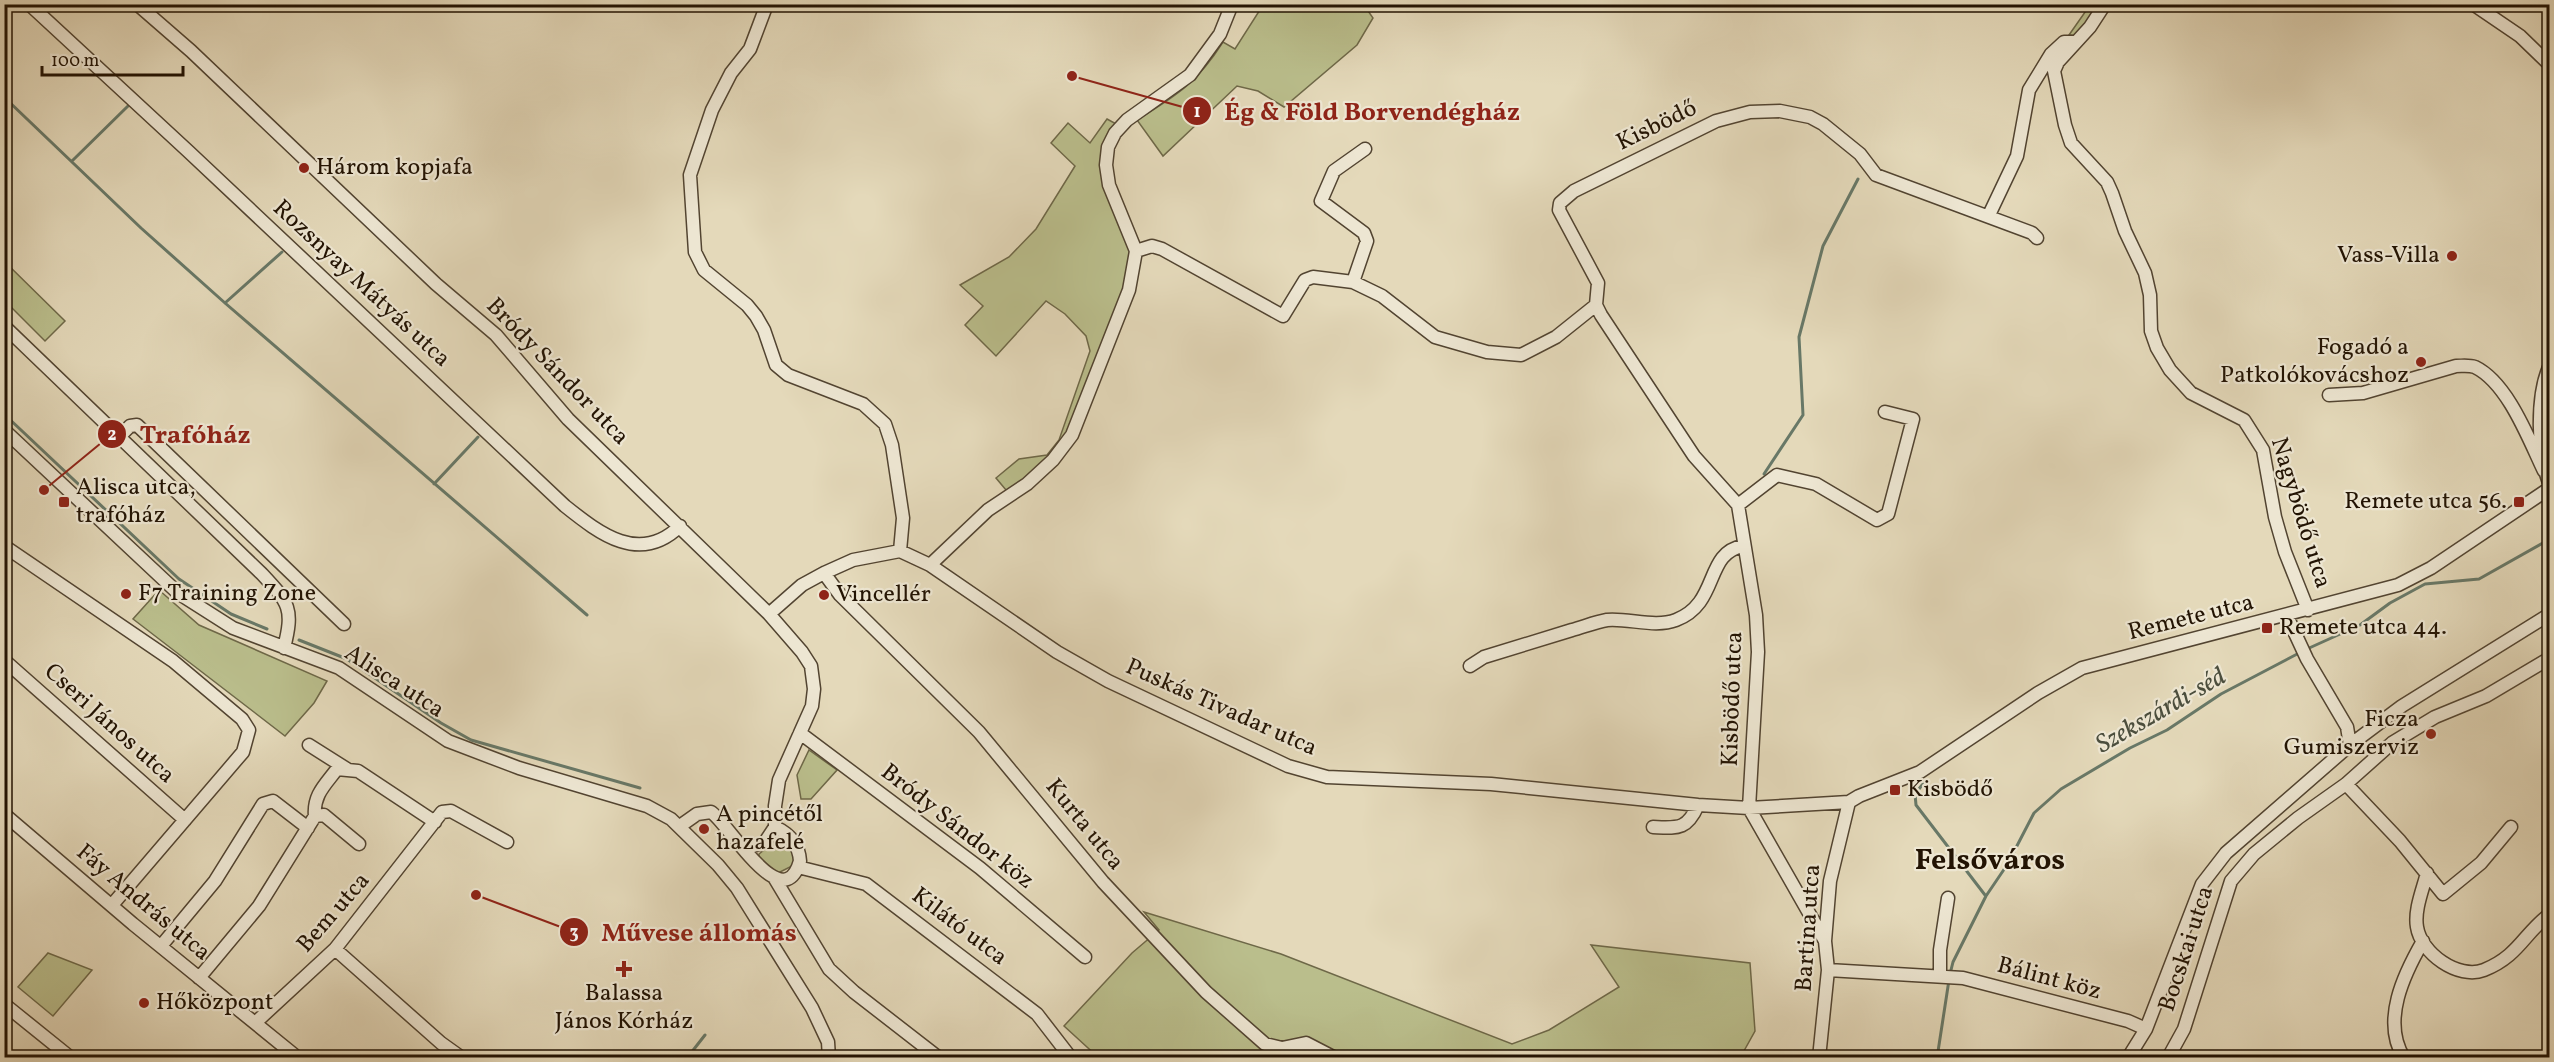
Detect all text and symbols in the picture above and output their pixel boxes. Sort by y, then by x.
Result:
scale bar [42,39,183,77]
text: 100 m [51,49,100,74]
callout: Ég & Föld Borvendégház [1182,89,1532,133]
street label: Kisbödő [1611,92,1703,160]
text: Ég & Föld Borvendégház [1224,95,1520,131]
text: 1 [1193,100,1201,125]
place label: Három kopjafa [316,151,473,185]
marker: Három kopjafa [297,161,311,175]
street label: Rozsnyay Mátyás utca [264,192,458,376]
place label: Vass-Villa [2337,239,2440,273]
marker: Vass-Villa [2445,249,2459,263]
street label: Bródy Sándor utca [478,291,636,453]
place label: Fogadó a Patkolókovácshoz [2220,331,2409,393]
marker: Fogadó a Patkolókovácshoz [2414,355,2428,369]
callout: Trafóház [97,412,263,456]
text: Trafóház [139,418,251,454]
text: 2 [107,423,117,448]
street label: Nagybödő utca [2261,433,2339,593]
place label: Alisca utca, trafóház [76,471,196,533]
place label: Remete utca 56. [2344,485,2507,519]
marker: Alisca utca, trafóház [57,495,71,509]
marker: Remete utca 56. [2512,495,2526,509]
place label: F7 Training Zone [138,577,316,611]
place label: Vincellér [836,578,931,612]
street label: Remete utca [2124,586,2258,650]
marker: F7 Training Zone [119,587,133,601]
marker: Vincellér [817,588,831,602]
place label: Remete utca 44. [2279,611,2447,645]
marker: Remete utca 44. [2260,621,2274,635]
street label: Kisbödő utca [1714,631,1752,767]
street label: Alisca utca [337,637,451,727]
street label: Puskás Tivadar utca [1120,650,1322,766]
street label: Cseri János utca [36,656,182,792]
water label: Szekszárdi-séd [2089,659,2233,763]
place label: Ficza Gumiszerviz [2284,703,2419,765]
marker: Ficza Gumiszerviz [2424,727,2438,741]
street label: Bródy Sándor köz [873,756,1041,898]
street label: Kurta utca [1036,772,1132,878]
place label: Kisbödő [1907,773,1993,807]
marker: Kisbödő [1888,783,1902,797]
place label: A pincétől hazafelé [716,798,823,860]
marker: A pincétől hazafelé [697,822,711,836]
street label: Fáy András utca [68,836,218,970]
district label: Felsőváros [1915,840,2065,882]
street label: Bartina utca [1788,863,1830,993]
street label: Bem utca [289,865,379,961]
street label: Kilátó utca [904,880,1014,974]
street label: Bocskai utca [2151,882,2223,1016]
callout: Művese állomás [559,910,809,954]
text: Művese állomás [601,916,797,952]
text: 3 [569,921,579,946]
street label: Bálint köz [1993,949,2105,1009]
marker: Balassa János Kórház [615,960,633,978]
place label: Balassa János Kórház [555,977,693,1039]
place label: Hőközpont [156,986,273,1020]
marker: Hőközpont [137,996,151,1010]

